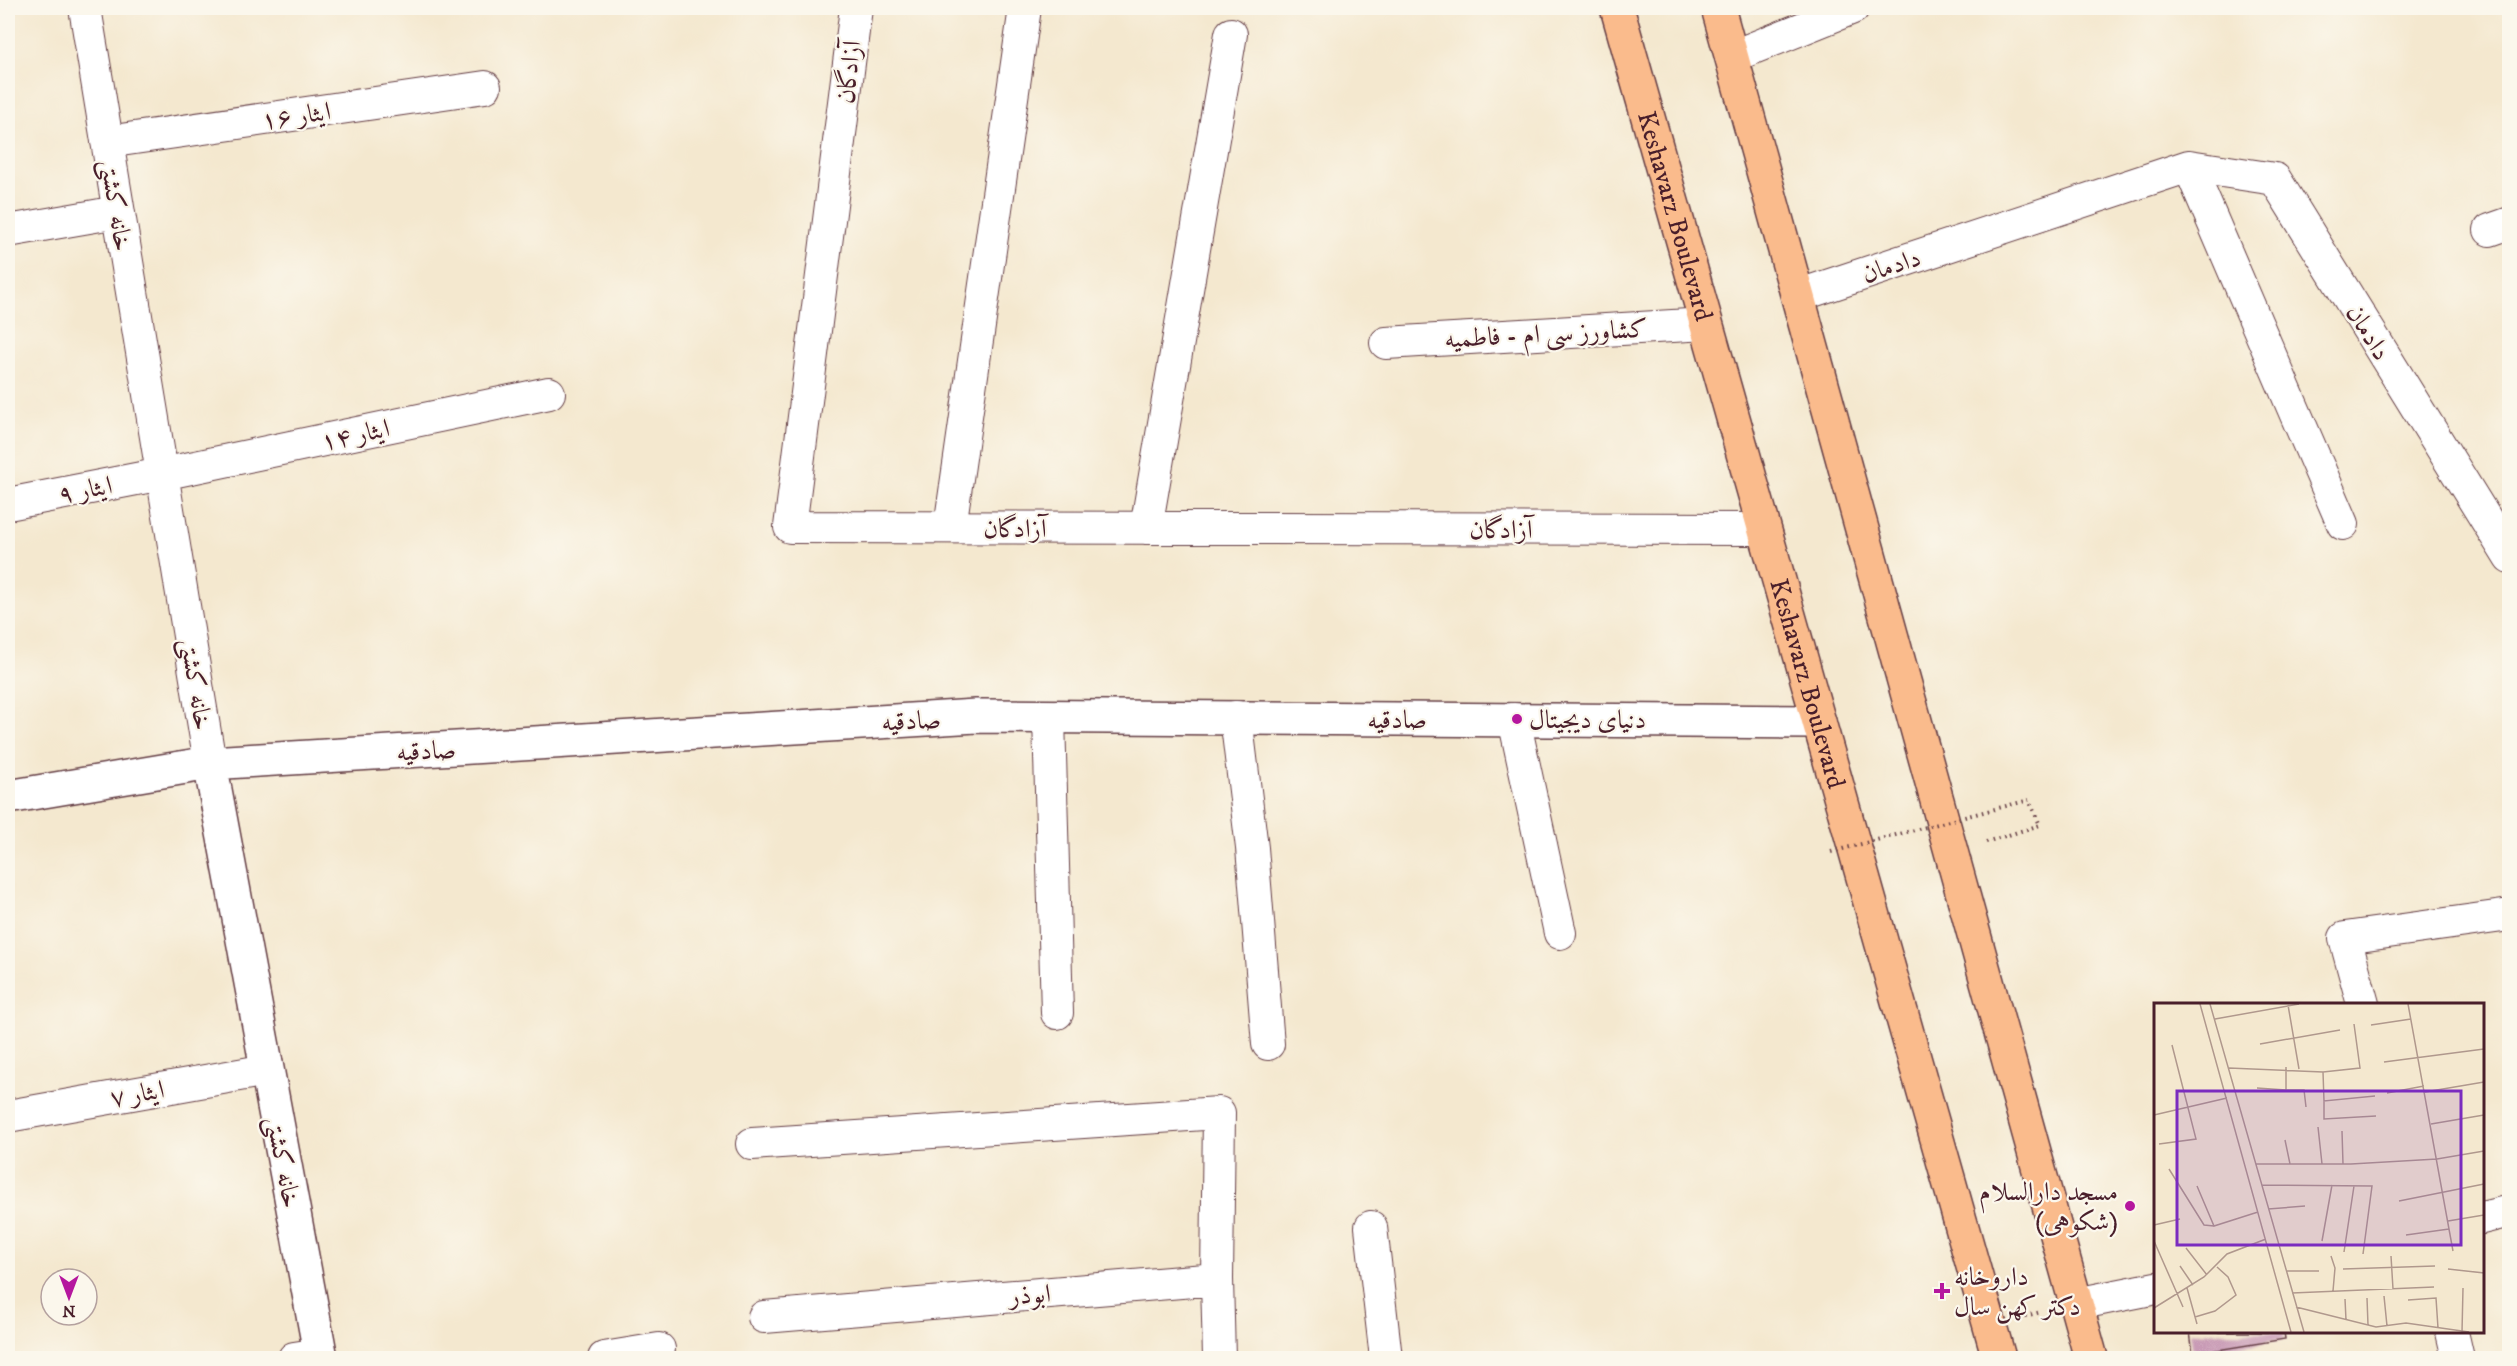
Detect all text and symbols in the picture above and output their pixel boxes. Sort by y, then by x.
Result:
street label: آزادگان [829,36,870,106]
street label: ایثار ۱۶ [259,95,333,138]
street label: Keshavarz Boulevard [1629,108,1720,325]
street label: خانه کشتی [91,157,139,254]
street label: دادمان [1858,241,1925,291]
street label: دادمان [2338,299,2398,367]
street label: کشاورز سی ام - فاطمیه [1443,313,1649,361]
street label: ایثار ۱۴ [318,412,393,459]
street label: ایثار ۹ [55,469,115,512]
street label: آزادگان [983,513,1049,546]
street label: آزادگان [1469,514,1535,547]
street label: Keshavarz Boulevard [1761,575,1852,793]
street label: خانه کشتی [171,636,219,733]
street label: صادقیه [880,703,942,740]
street label: صادقیه [1367,704,1427,737]
place label: دنیای دیجیتال [1529,704,1646,737]
marker: دنیای دیجیتال [1510,712,1524,726]
street label: صادقیه [395,733,457,770]
inset map [2154,1003,2484,1333]
street label: ایثار ۷ [107,1073,167,1115]
street label: خانه کشتی [256,1114,308,1211]
place label: مسجد دارالسلام (شکوهی) [1979,1176,2118,1239]
marker: مسجد دارالسلام (شکوهی) [2123,1199,2137,1213]
place label: داروخانه دکتر کهن سال [1954,1261,2081,1324]
north arrow [39,1267,99,1327]
street label: ابوذر [1005,1278,1052,1314]
marker: داروخانه دکتر کهن سال [1935,1284,1949,1298]
text: N [62,1301,76,1321]

